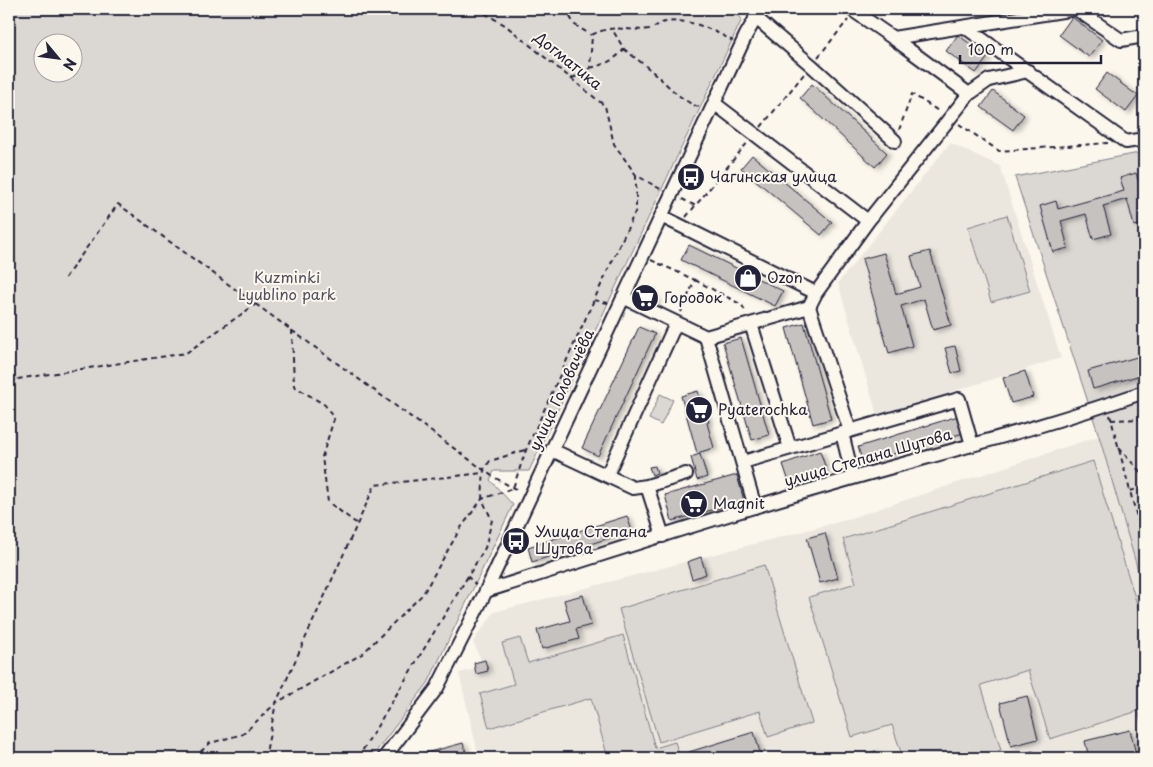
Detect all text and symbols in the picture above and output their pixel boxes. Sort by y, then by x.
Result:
street label: Догматика [529,25,608,95]
north arrow [32,32,82,82]
scale bar [960,32,1102,64]
text: 100 m [968,37,1014,60]
text: N [58,55,82,74]
bus stop icon: Чагинская улица [676,162,706,192]
place label: Чагинская улица [710,164,837,187]
shop icon: Ozon [733,263,763,293]
park label: Kuzminki Lyublino park [238,265,336,305]
place label: Ozon [767,265,803,288]
supermarket icon: Городок [630,283,660,313]
place label: Городок [664,285,722,308]
street label: улица Головачёва [522,324,599,454]
supermarket icon: Pyaterochka [684,395,714,425]
place label: Pyaterochka [718,397,808,420]
street label: улица Степана Шутова [781,421,955,492]
supermarket icon: Magnit [679,489,709,519]
place label: Magnit [713,491,765,514]
place label: Улица Степана Шутова [535,519,647,559]
bus stop icon: Улица Степана Шутова [501,526,531,556]

